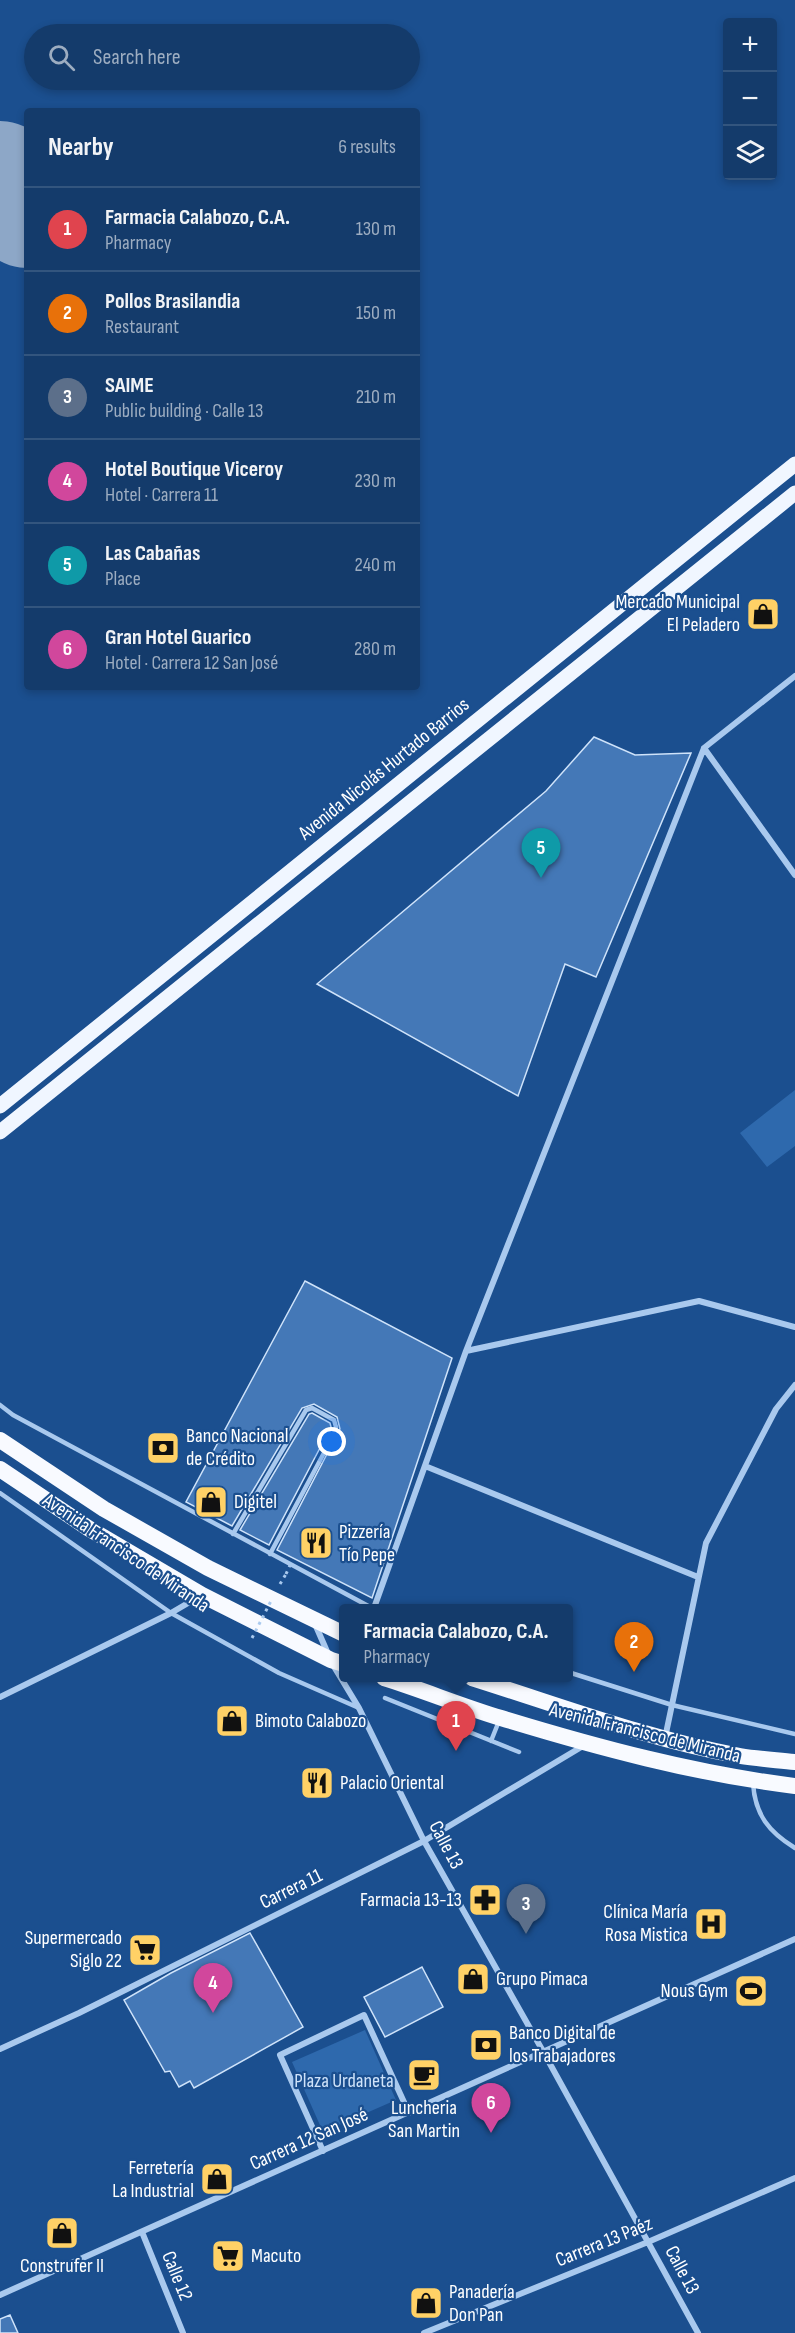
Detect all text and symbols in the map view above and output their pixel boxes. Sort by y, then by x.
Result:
map controls [723,18,777,180]
button: + [723,18,777,72]
search box [24,24,420,90]
icon: search [45,41,78,74]
text: Search here [93,44,180,71]
button: − [723,72,777,126]
button: layers [723,126,777,180]
text: Nearby [48,132,114,163]
text: 6 results [338,135,396,159]
text: Farmacia Calabozo, C.A. [105,204,290,231]
text: 1 [64,217,71,241]
text: 130 m [356,217,396,241]
text: Pharmacy [105,231,172,255]
text: Pollos Brasilandia [105,288,240,315]
text: 2 [63,301,72,325]
text: 150 m [356,301,396,325]
text: Restaurant [105,315,179,339]
text: SAIME [105,372,154,399]
text: 3 [63,385,72,409]
text: 210 m [356,385,396,409]
text: Public building · Calle 13 [105,399,263,423]
text: Hotel Boutique Viceroy [105,456,283,483]
text: 4 [63,469,72,493]
text: 230 m [354,469,396,493]
text: Hotel · Carrera 11 [105,483,218,507]
text: Las Cabañas [105,540,201,567]
text: 5 [63,553,72,577]
text: 240 m [355,553,396,577]
text: Place [105,567,141,591]
place label: Mercado Municipal El Peladero [615,590,740,637]
shop icon: Mercado Municipal El Peladero [745,596,781,632]
text: Gran Hotel Guarico [105,624,251,651]
text: 6 [63,637,72,661]
text: 280 m [354,637,396,661]
text: Hotel · Carrera 12 San José [105,651,278,675]
street label: Avenida Nicolás Hurtado Barrios [293,693,474,846]
pin: 5 [522,828,560,878]
place label: Banco Nacional de Crédito [186,1424,289,1471]
your location [317,1427,346,1456]
bank icon: Banco Nacional de Crédito [145,1430,181,1466]
shop icon: Digitel [193,1484,229,1520]
street label: Avenida Francisco de Miranda [37,1488,214,1618]
place label: Digitel [234,1490,277,1514]
place label: Pizzería Tío Pepe [339,1520,395,1567]
restaurant icon: Pizzería Tío Pepe [298,1525,334,1561]
popup [339,1604,573,1682]
text: Farmacia Calabozo, C.A. [363,1618,549,1645]
pin: 2 [614,1622,654,1672]
text: Pharmacy [363,1645,430,1669]
street label: Avenida Francisco de Miranda [546,1697,743,1768]
pin: 1 [436,1702,476,1751]
shop icon: Bimoto Calabozo [214,1703,250,1739]
place label: Bimoto Calabozo [255,1709,366,1733]
restaurant icon: Palacio Oriental [299,1765,335,1801]
place label: Palacio Oriental [340,1771,444,1795]
street label: Calle 13 [423,1817,469,1873]
street label: Carrera 11 [256,1864,326,1914]
pharmacy icon: Farmacia 13-13 [467,1882,503,1918]
pin: 3 [506,1884,546,1934]
place label: Farmacia 13-13 [360,1888,462,1912]
place label: Clínica María Rosa Mistica [603,1900,688,1947]
hospital icon: Clínica María Rosa Mistica [693,1906,729,1942]
place label: Supermercado Siglo 22 [25,1926,122,1973]
supermarket icon: Supermercado Siglo 22 [127,1932,163,1968]
shop icon: Grupo Pimaca [455,1961,491,1997]
pin: 4 [194,1964,232,2013]
place label: Grupo Pimaca [496,1967,588,1991]
sports icon: Nous Gym [733,1973,769,2009]
place label: Nous Gym [661,1979,728,2003]
place label: Banco Digital de los Trabajadores [509,2021,616,2068]
bank icon: Banco Digital de los Trabajadores [468,2027,504,2063]
cafe icon: Luncheria San Martin [406,2057,442,2093]
park label: Plaza Urdaneta [294,2069,394,2093]
pin: 6 [472,2084,510,2133]
place label: Luncheria San Martin [388,2096,460,2143]
street label: Carrera 12 San José [246,2102,372,2176]
place label: Ferretería La Industrial [112,2156,194,2203]
shop icon: Ferretería La Industrial [199,2161,235,2197]
street label: Carrera 13 Paéz [552,2212,656,2272]
shop icon: Construfer II [44,2215,80,2251]
supermarket icon: Macuto [210,2238,246,2274]
street label: Calle 13 [659,2242,705,2298]
place label: Macuto [251,2244,301,2268]
street label: Calle 12 [156,2248,198,2304]
place label: Construfer II [20,2254,104,2278]
place label: Panadería Don Pan [449,2280,515,2327]
shop icon: Panadería Don Pan [408,2285,444,2321]

